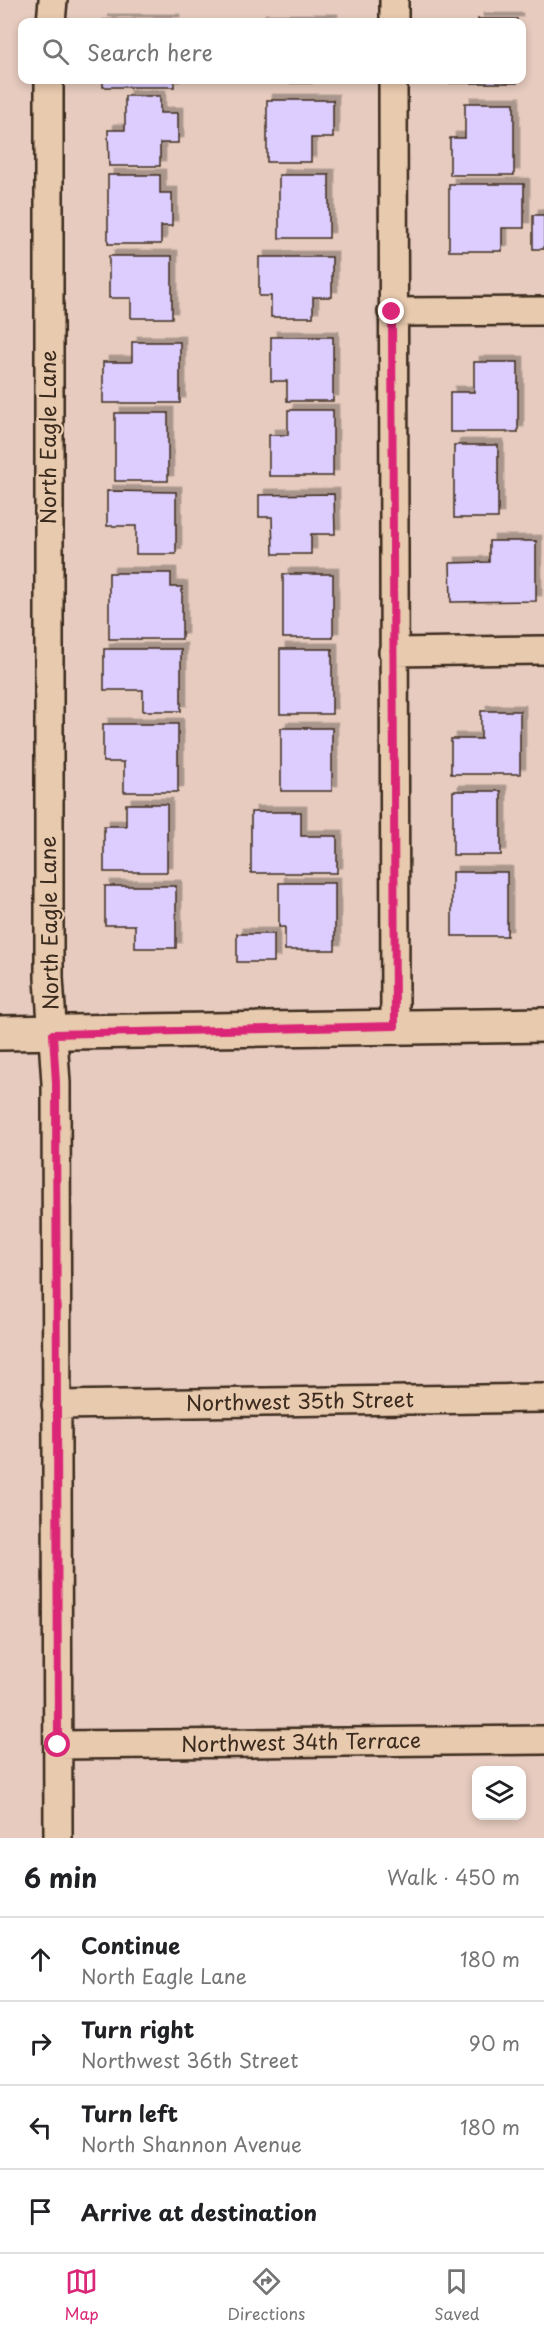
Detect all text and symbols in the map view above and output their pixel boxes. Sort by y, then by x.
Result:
search box [18,18,526,84]
icon: search [39,35,72,68]
text: Search here [87,35,213,68]
route end [378,298,404,324]
street label: North Eagle Lane [31,350,63,524]
street label: North Eagle Lane [30,836,66,1010]
street label: Northwest 35th Street [186,1382,414,1418]
street label: Northwest 34th Terrace [181,1723,421,1759]
route start [44,1731,70,1757]
map controls [472,1766,526,1820]
button: layers [472,1766,526,1820]
text: 6 min [24,1858,97,1897]
text: Walk · 450 m [387,1862,520,1892]
text: Continue [81,1928,180,1961]
icon: ahead [24,1943,57,1976]
text: 180 m [460,1944,520,1974]
text: North Eagle Lane [81,1961,247,1991]
text: Turn right [81,2012,194,2045]
icon: right [24,2027,57,2060]
text: 90 m [469,2028,520,2058]
text: Northwest 36th Street [81,2045,298,2075]
text: Turn left [81,2096,178,2129]
icon: left [24,2111,57,2144]
text: 180 m [460,2112,520,2142]
text: North Shannon Avenue [81,2129,302,2159]
icon: arrive [24,2195,57,2228]
text: Arrive at destination [81,2195,317,2228]
tab: Map [64,2265,99,2325]
tab: Directions [227,2265,305,2325]
tab: Saved [434,2265,480,2325]

